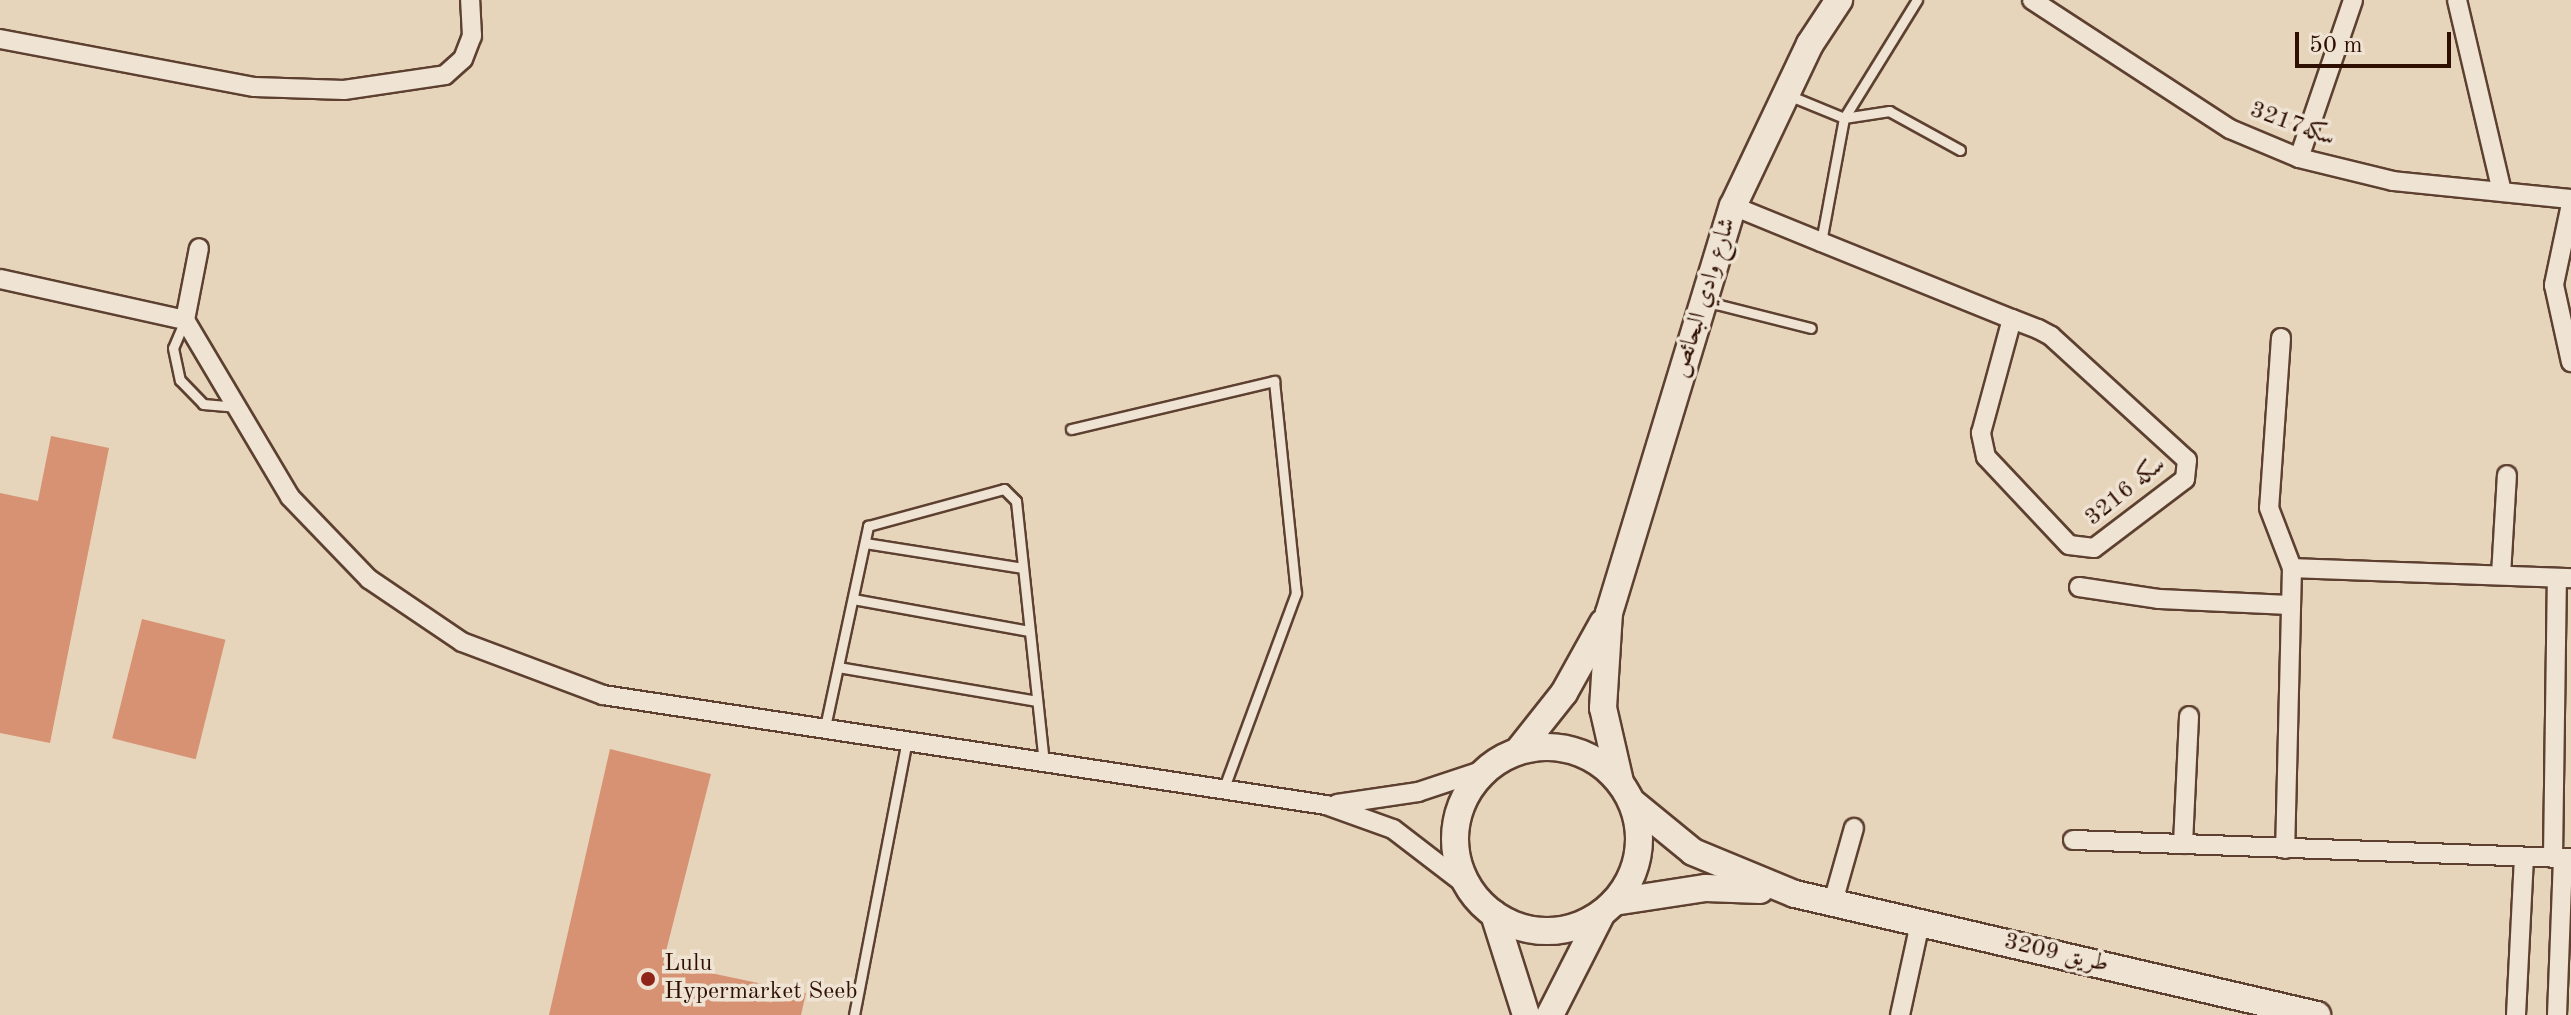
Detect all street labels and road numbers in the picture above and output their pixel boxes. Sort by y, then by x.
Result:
street label: سكه3217 [2245,96,2339,154]
street label: شارع وادي البحائص [1667,215,1743,381]
street label: سكه 3216 [2080,451,2172,533]
street label: طريق 3209 [2001,928,2111,980]

